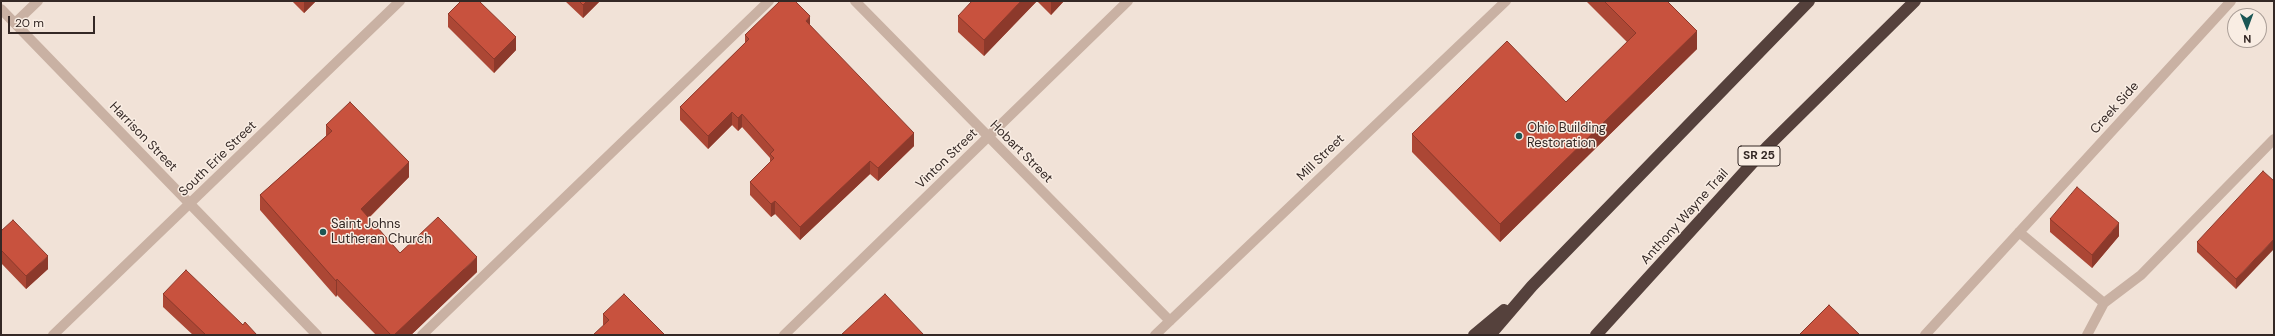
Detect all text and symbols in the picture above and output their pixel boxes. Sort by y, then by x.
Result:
scale bar [10,8,97,34]
north arrow [2227,8,2267,48]
text: 20 m [15,15,44,31]
text: N [2243,32,2251,46]
street label: Creek Side [2088,79,2142,137]
street label: Harrison Street [106,99,180,175]
street label: South Erie Street [176,118,260,200]
street label: Hobart Street [987,118,1055,186]
place label: Ohio Building Restoration [1527,121,1606,152]
street label: Vinton Street [913,126,981,192]
street label: Mill Street [1294,131,1348,185]
marker: Ohio Building Restoration [1514,131,1524,141]
road number: SR 25 [1738,146,1780,166]
street label: Anthony Wayne Trail [1638,166,1732,268]
place label: Saint Johns Lutheran Church [331,217,432,248]
marker: Saint Johns Lutheran Church [318,227,328,237]

